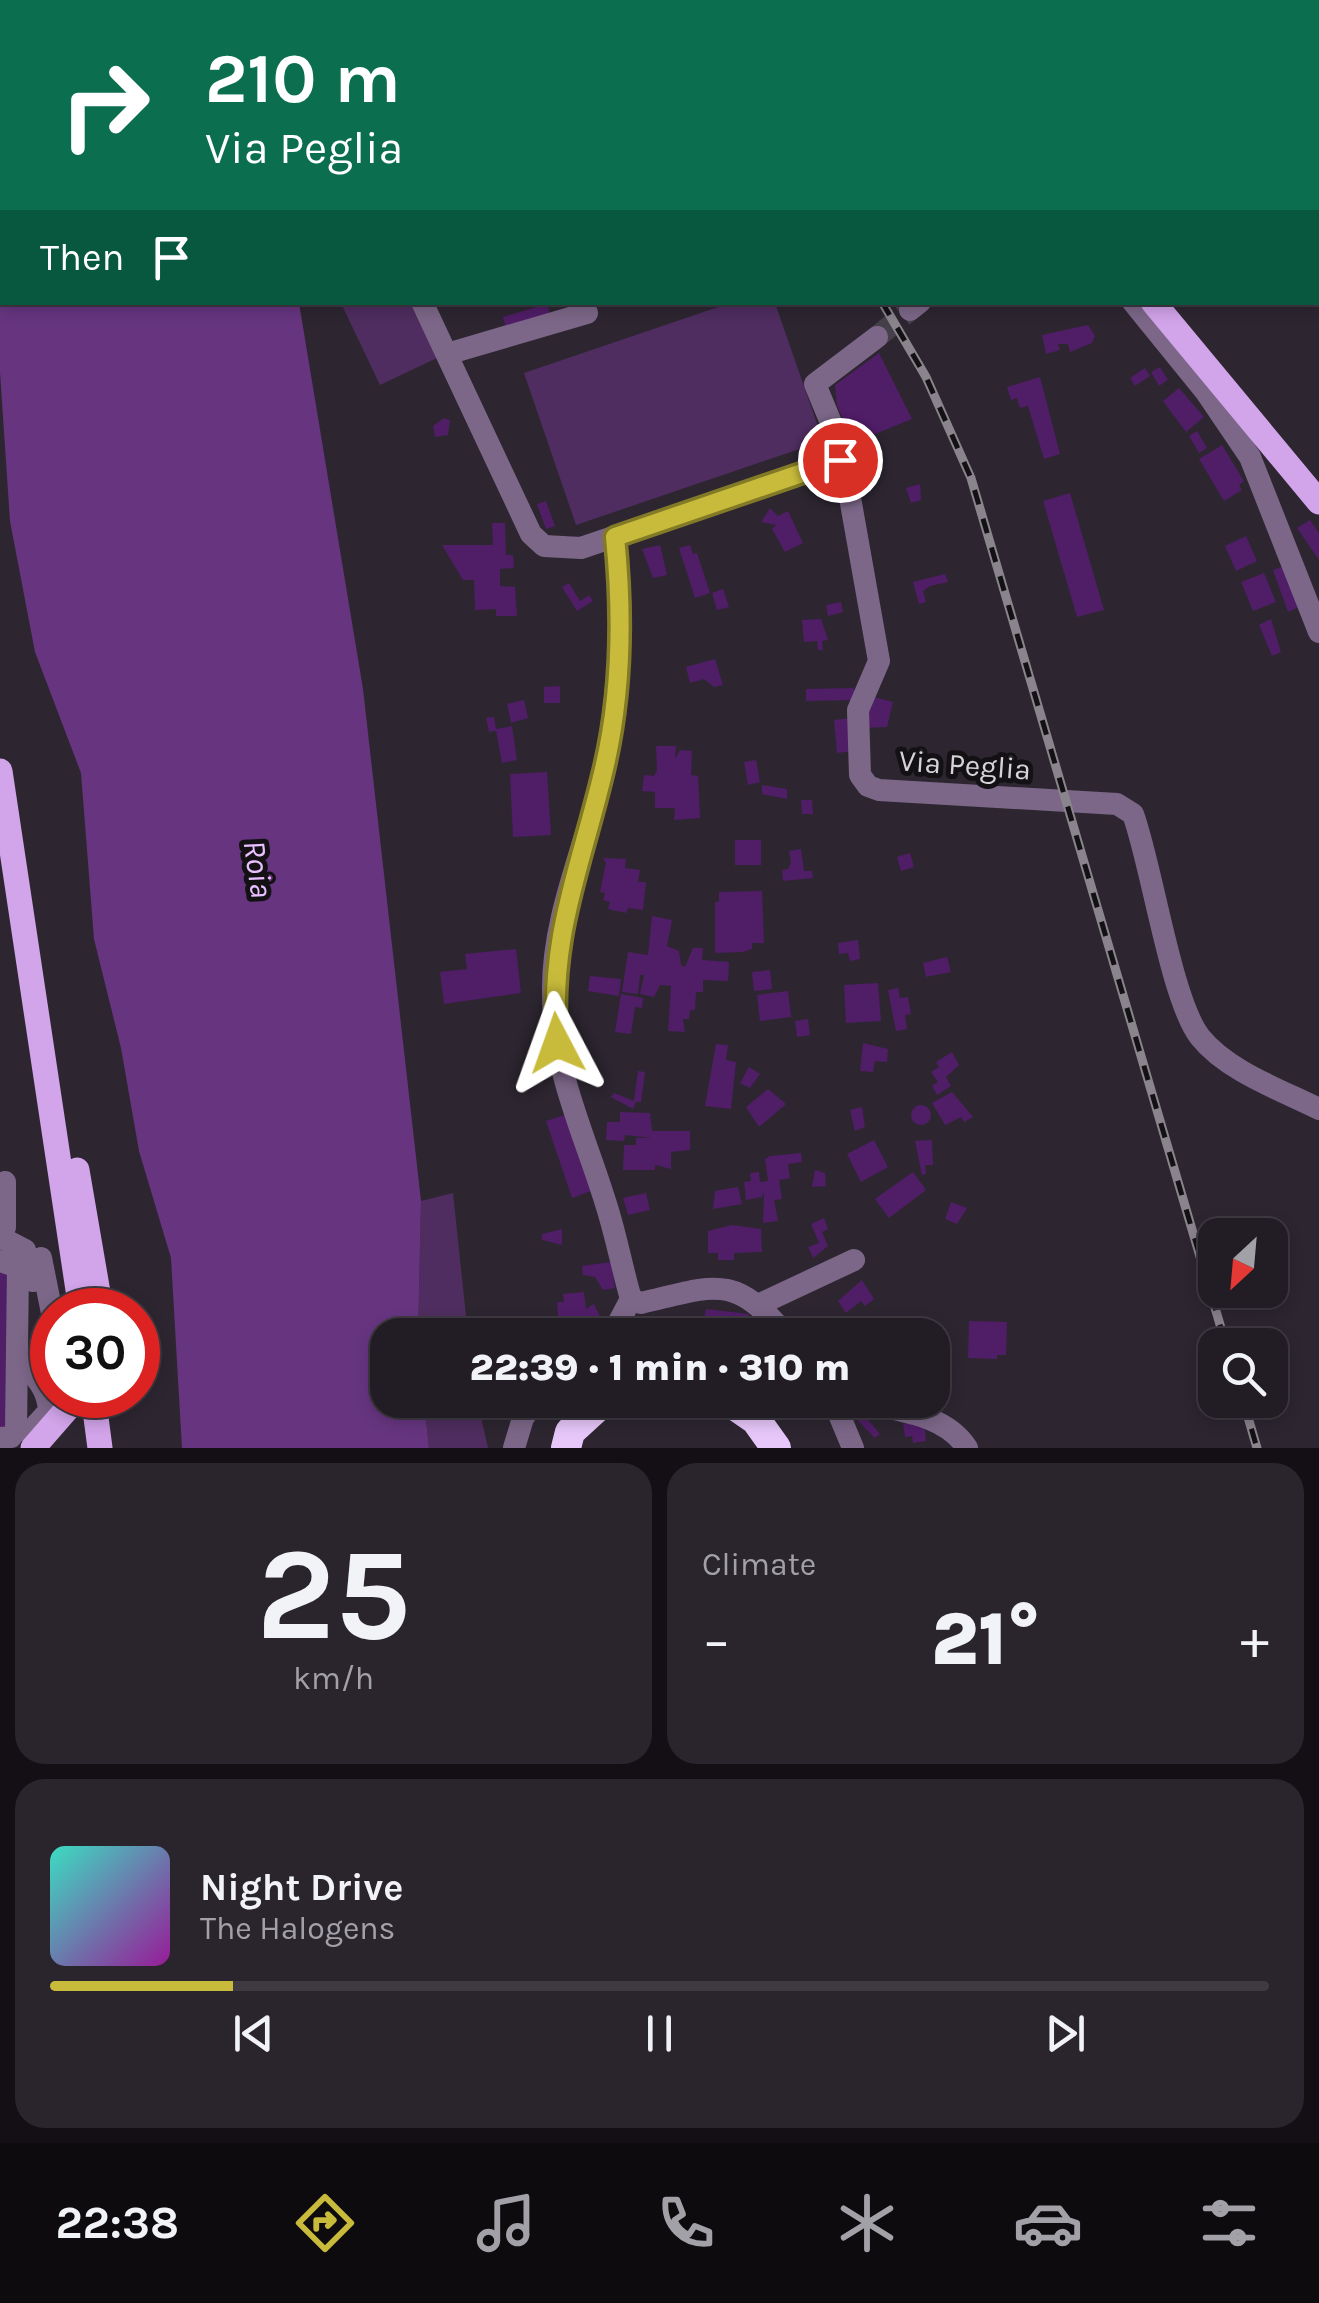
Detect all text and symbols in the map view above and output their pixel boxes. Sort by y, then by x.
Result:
text: 210 m [205,38,401,120]
icon: right [40,40,170,170]
text: Via Peglia [205,122,403,174]
icon: arrive [144,230,199,285]
text: Then [40,235,124,280]
pin [798,418,883,503]
icon: arrive [813,433,868,488]
street label: Via Peglia [898,742,1032,788]
water label: Roia [236,838,280,900]
position arrow [505,991,609,1095]
north arrow [1198,1218,1288,1308]
map controls [1198,1218,1288,1418]
speed limit sign: 30 [30,1288,160,1418]
button: search [1198,1328,1288,1418]
text: 22:39 · 1 min · 310 m [470,1345,850,1390]
text: 25 [256,1519,411,1671]
text: Climate [702,1546,816,1583]
text: 21° [931,1595,1040,1683]
text: − [702,1608,731,1672]
text: + [1240,1608,1269,1672]
text: km/h [293,1660,374,1697]
text: Night Drive [200,1865,403,1910]
text: The Halogens [200,1910,395,1947]
icon: previous [226,2006,281,2061]
icon: pause [632,2006,687,2061]
icon: next [1038,2006,1093,2061]
icon: directions [290,2188,360,2258]
icon: music [471,2188,541,2258]
icon: phone [651,2188,721,2258]
icon: climate [832,2188,902,2258]
icon: car [1013,2188,1083,2258]
icon: filters [1194,2188,1264,2258]
text: 22:38 [55,2197,179,2249]

